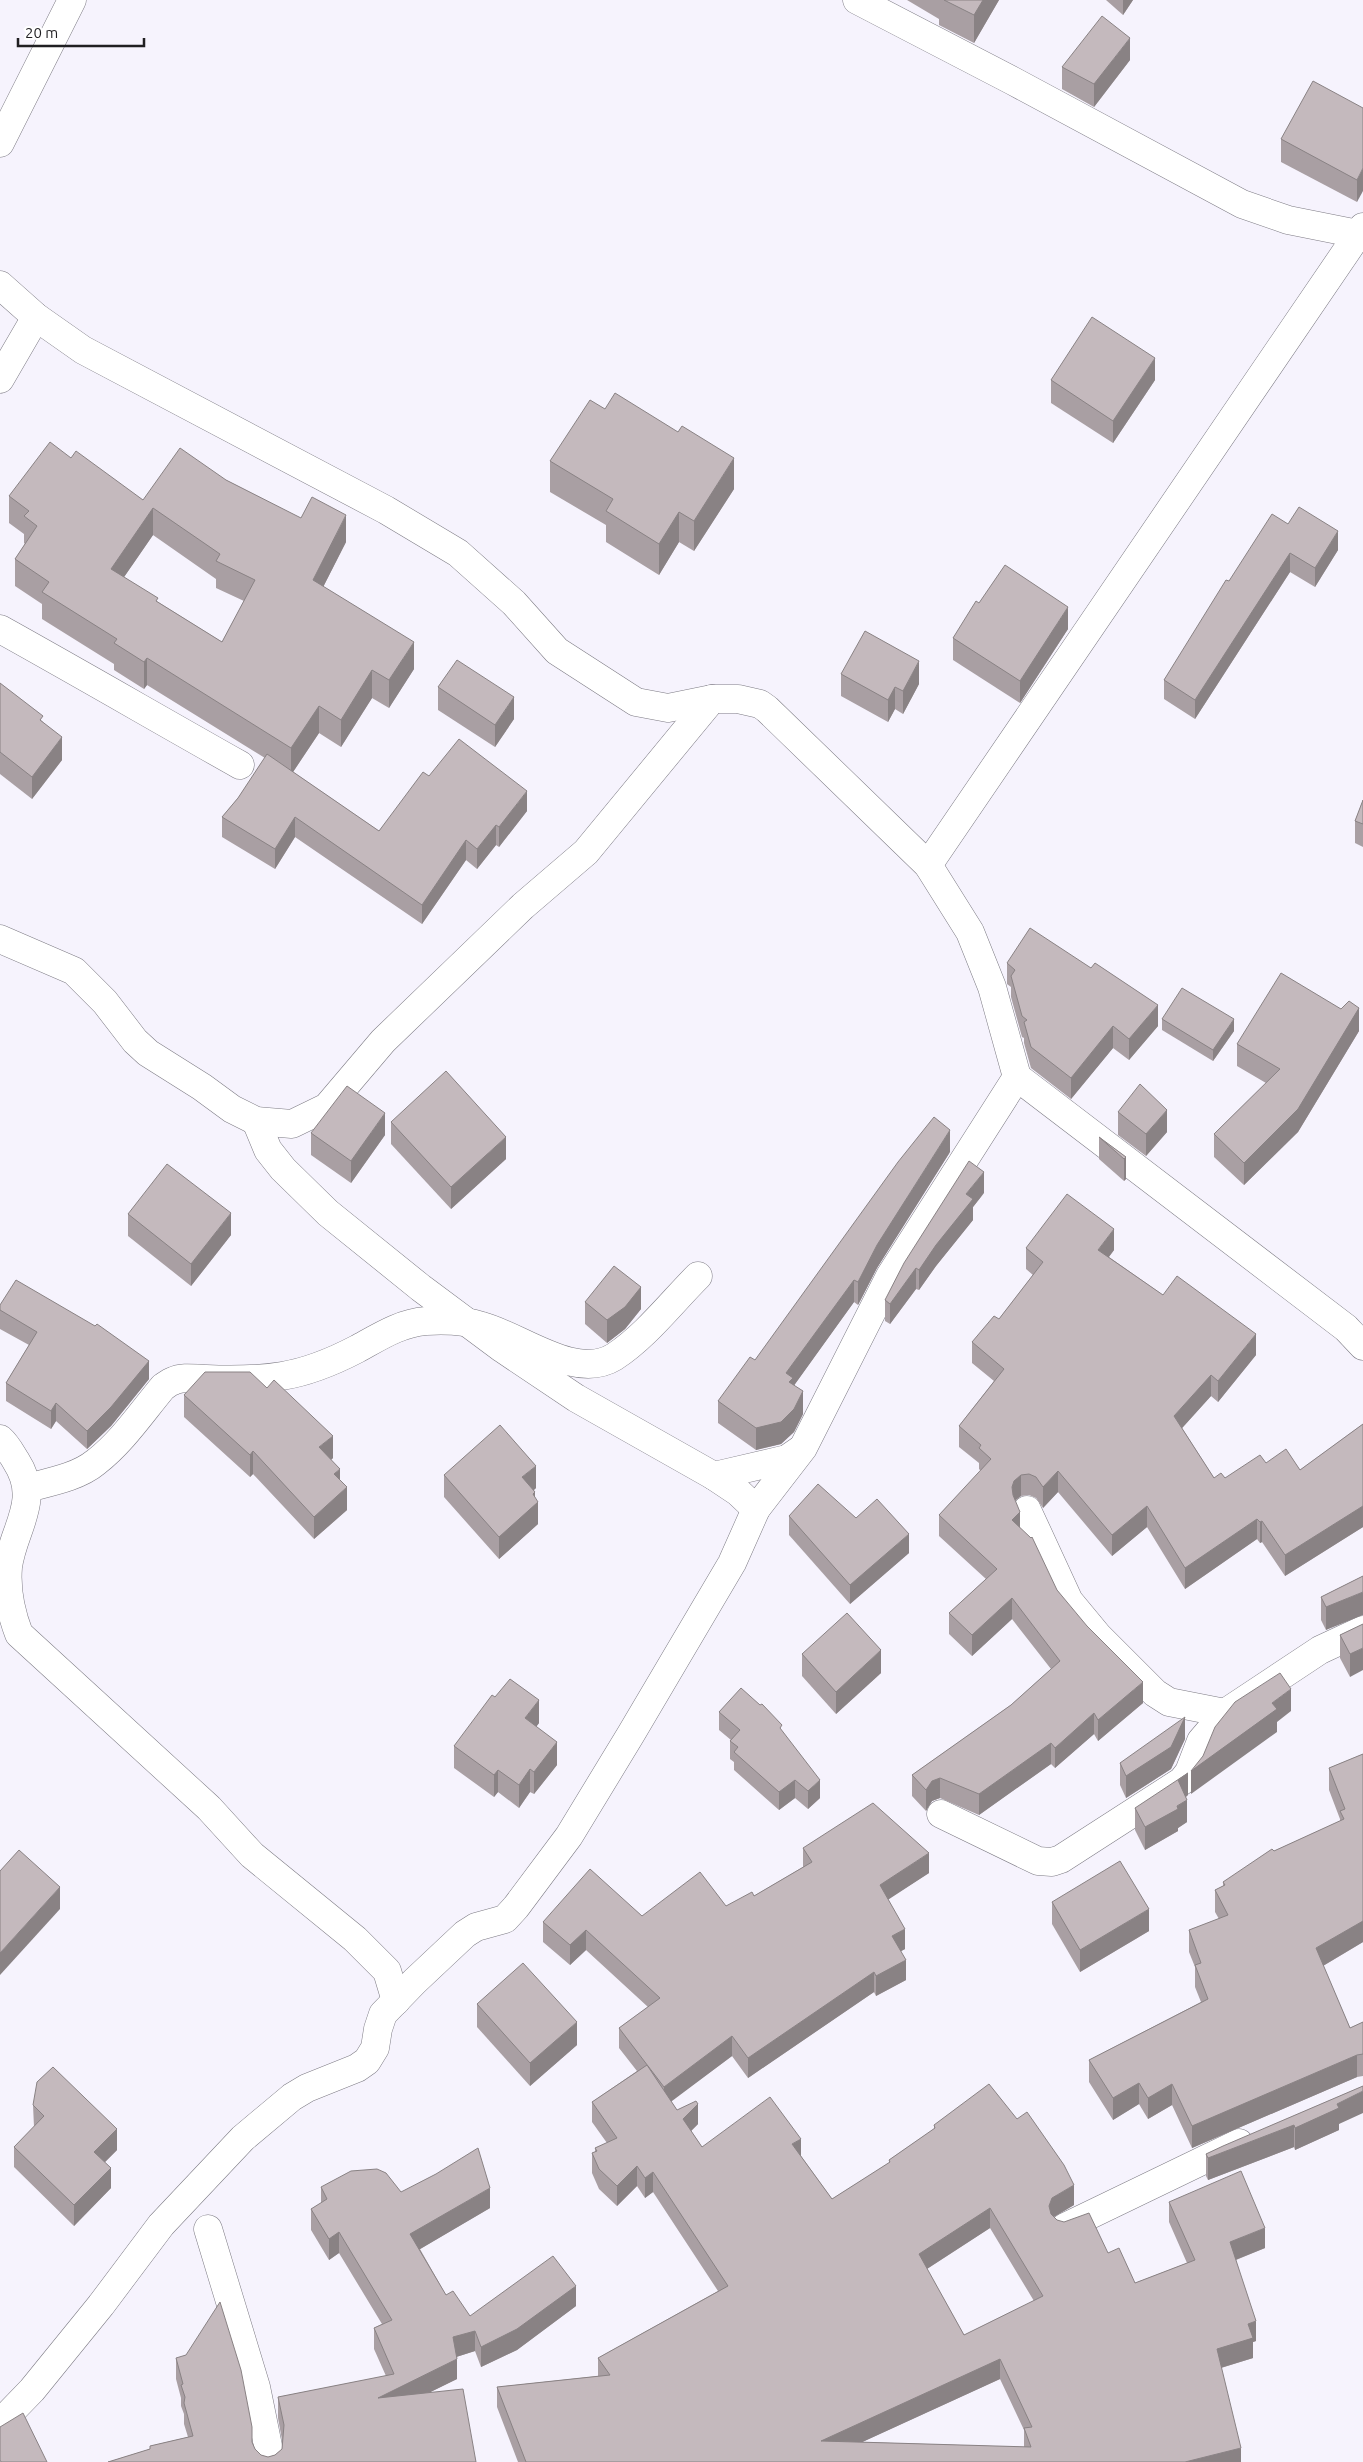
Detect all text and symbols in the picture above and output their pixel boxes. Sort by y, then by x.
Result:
scale bar [18,15,144,47]
text: 20 m [25,24,58,41]

